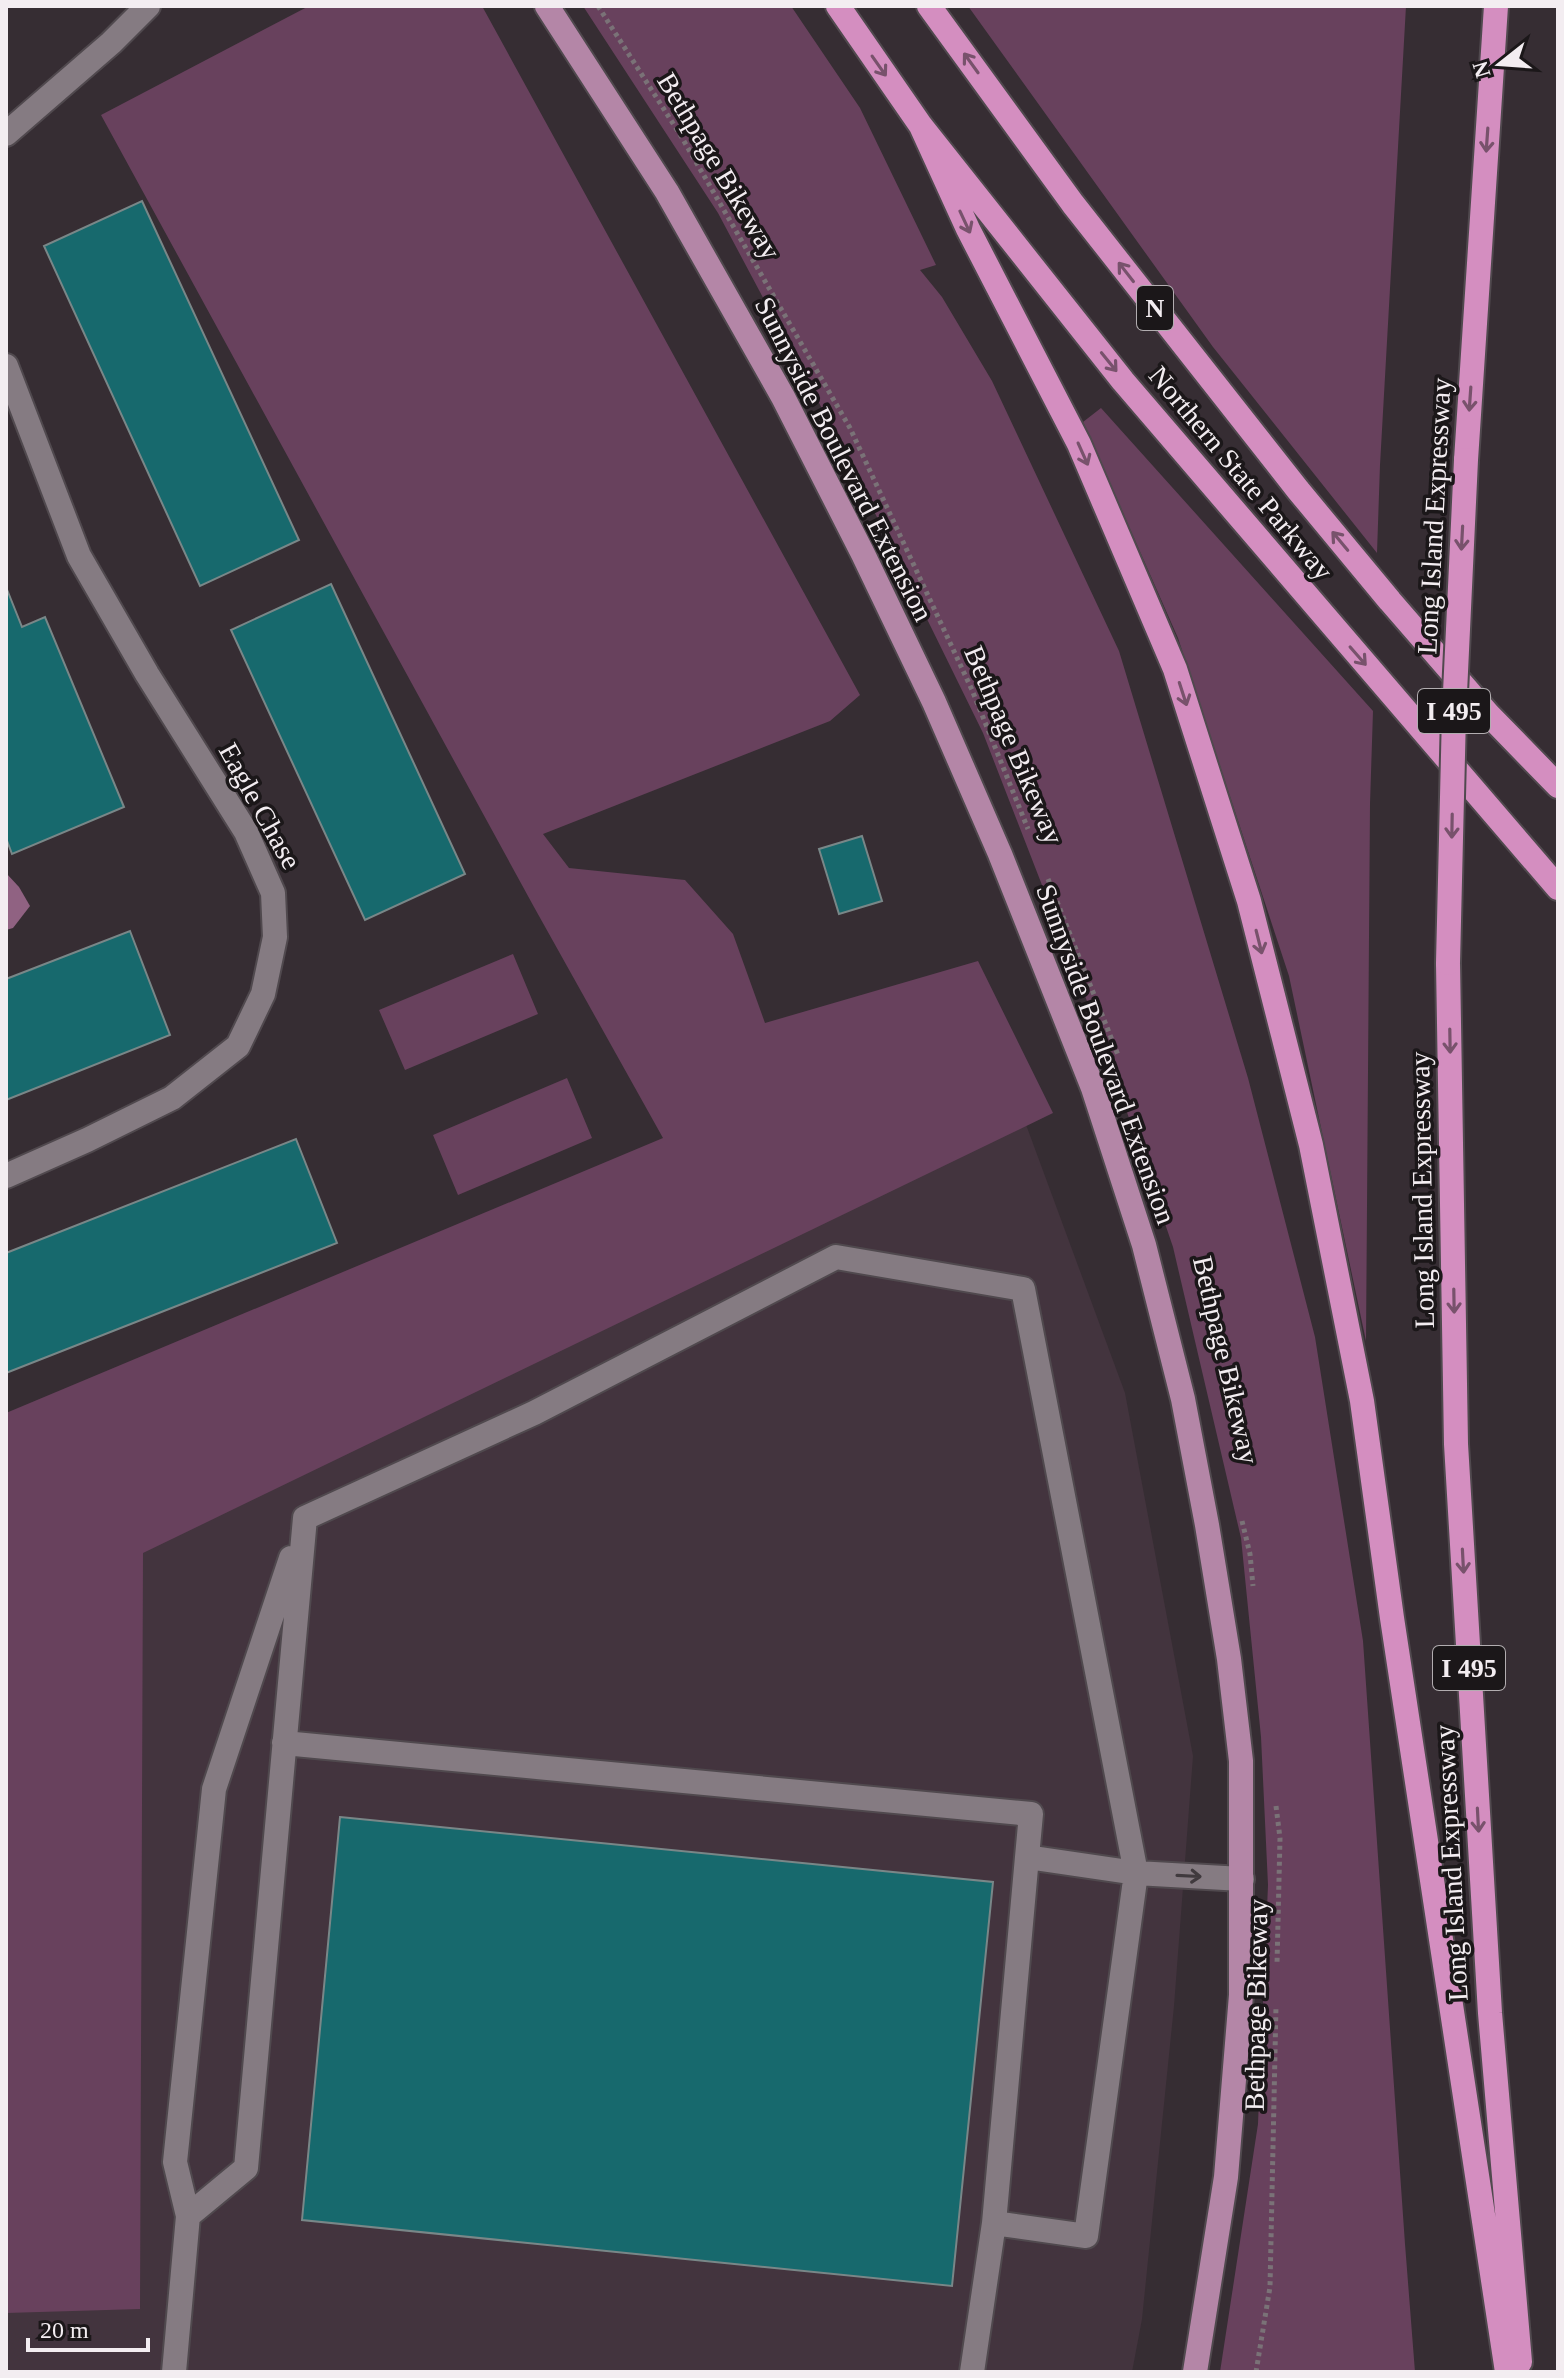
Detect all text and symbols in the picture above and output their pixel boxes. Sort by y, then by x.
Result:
north arrow [1460,24,1540,104]
one-way arrow [963,53,979,75]
one-way arrow [871,54,887,76]
text: N [1467,58,1496,81]
street label: Bethpage Bikeway [651,67,787,265]
one-way arrow [1479,126,1494,153]
one-way arrow [958,210,973,234]
one-way arrow [1118,262,1135,283]
road number: N [1137,286,1173,330]
street label: Sunnyside Boulevard Extension [749,292,939,626]
one-way arrow [1100,351,1117,372]
street label: Northern State Parkway [1143,360,1339,586]
street label: Long Island Expressway [1411,377,1457,655]
one-way arrow [1462,385,1477,412]
one-way arrow [1076,441,1091,466]
one-way arrow [1455,524,1470,551]
one-way arrow [1331,531,1349,552]
street label: Bethpage Bikeway [958,641,1070,849]
one-way arrow [1349,645,1367,666]
one-way arrow [1176,681,1191,706]
road number: I 495 [1418,689,1490,733]
street label: Eagle Chase [213,738,307,874]
one-way arrow [1444,812,1459,839]
street label: Sunnyside Boulevard Extension [1030,880,1182,1228]
one-way arrow [1253,929,1268,955]
one-way arrow [1442,1027,1457,1054]
street label: Long Island Expressway [1404,1051,1440,1329]
street label: Bethpage Bikeway [1187,1253,1265,1467]
one-way arrow [1446,1287,1462,1314]
one-way arrow [1456,1547,1471,1574]
road number: I 495 [1433,1646,1505,1690]
street label: Long Island Expressway [1428,1724,1474,2002]
one-way arrow [1471,1806,1486,1833]
one-way arrow [1175,1869,1202,1884]
street label: Bethpage Bikeway [1239,1899,1273,2111]
scale bar [28,2302,148,2352]
text: 20 m [40,2317,89,2343]

